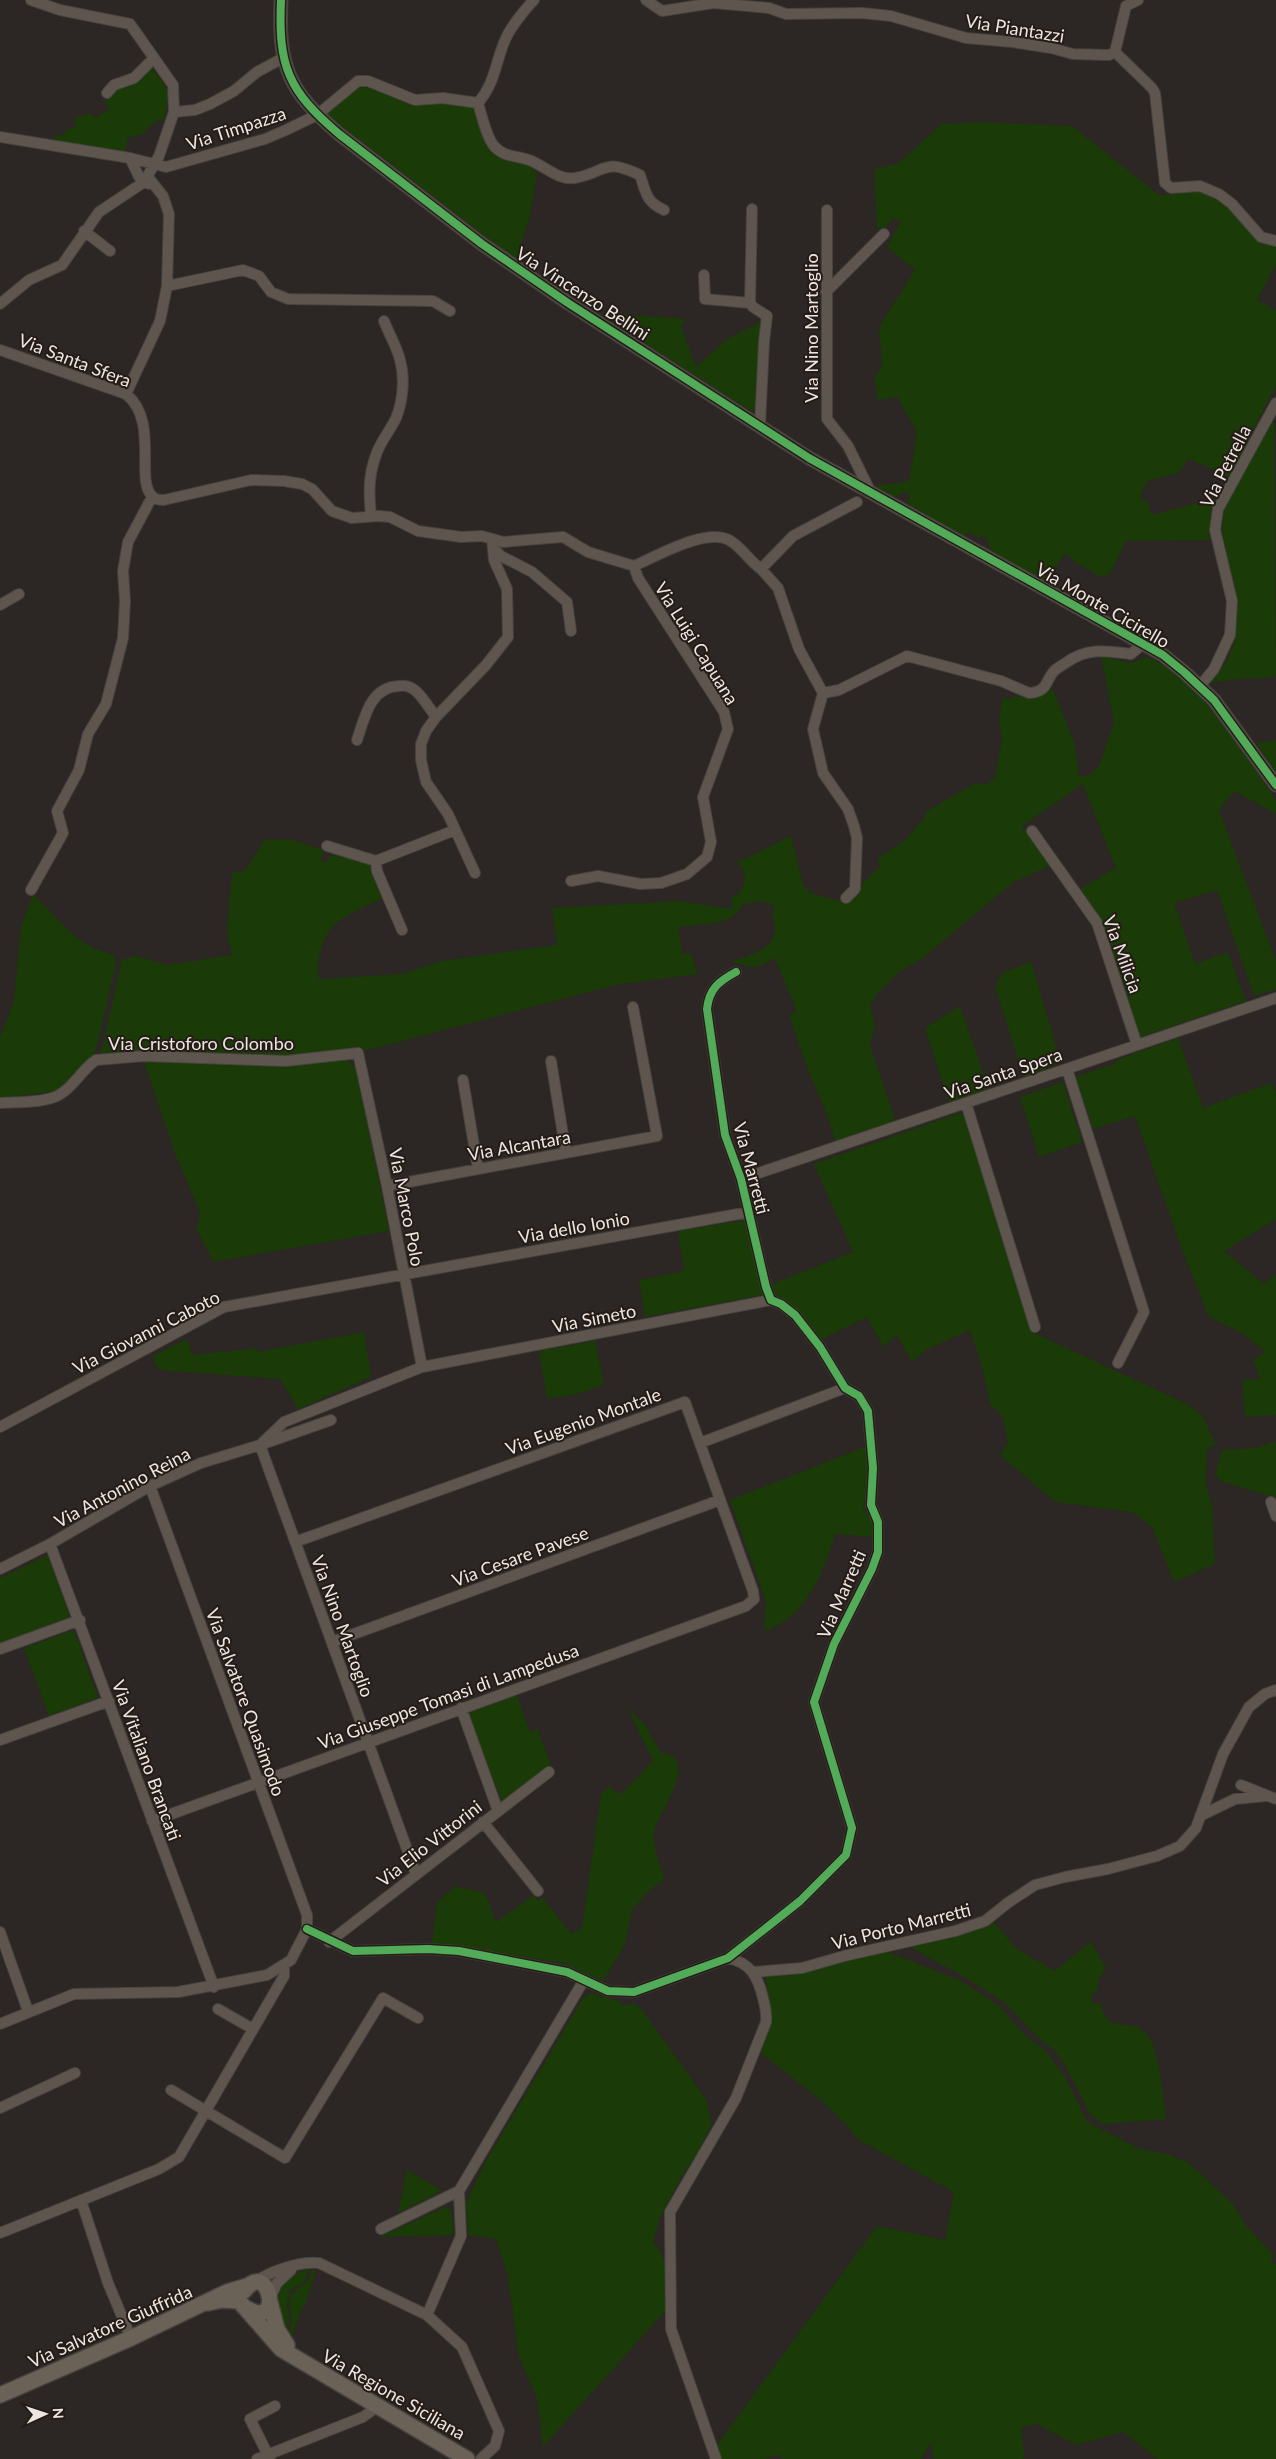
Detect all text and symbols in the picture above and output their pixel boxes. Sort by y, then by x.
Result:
street label: Via Piantazzi [964,9,1066,47]
street label: Via Timpazza [183,102,289,154]
street label: Via Vincenzo Bellini [512,242,654,344]
street label: Via Nino Martoglio [800,253,822,403]
street label: Via Santa Sfera [16,328,134,392]
street label: Via Petrella [1195,421,1255,511]
street label: Via Monte Cicirello [1032,558,1174,652]
street label: Via Luigi Capuana [650,578,744,708]
street label: Via Milicia [1099,912,1147,996]
street label: Via Cristoforo Colombo [108,1032,294,1054]
street label: Via Santa Spera [941,1043,1065,1103]
street label: Via Marretti [729,1120,775,1216]
street label: Via Alcantara [466,1125,572,1165]
street label: Via Marco Polo [385,1146,429,1268]
street label: Via dello Ionio [517,1206,631,1248]
street label: Via Giovanni Caboto [69,1285,223,1379]
street label: Via Simeto [550,1299,638,1337]
street label: Via Eugenio Montale [502,1383,664,1459]
street label: Via Antonino Reina [50,1442,194,1532]
street label: Via Cesare Pavese [449,1521,591,1591]
street label: Via Marretti [812,1546,870,1642]
street label: Via Nino Martoglio [307,1552,379,1700]
street label: Via Salvatore Quasimodo [202,1605,290,1799]
street label: Via Giuseppe Tomasi di Lampedusa [315,1638,581,1754]
street label: Via Vitaliano Brancati [108,1677,186,1843]
street label: Via Elio Vittorini [372,1795,486,1891]
street label: Via Porto Marretti [829,1898,973,1954]
street label: Via Salvatore Giuffrida [25,2280,195,2372]
street label: Via Regione Siciliana [318,2344,470,2444]
north arrow [20,2389,70,2439]
text: N [50,2407,67,2419]

